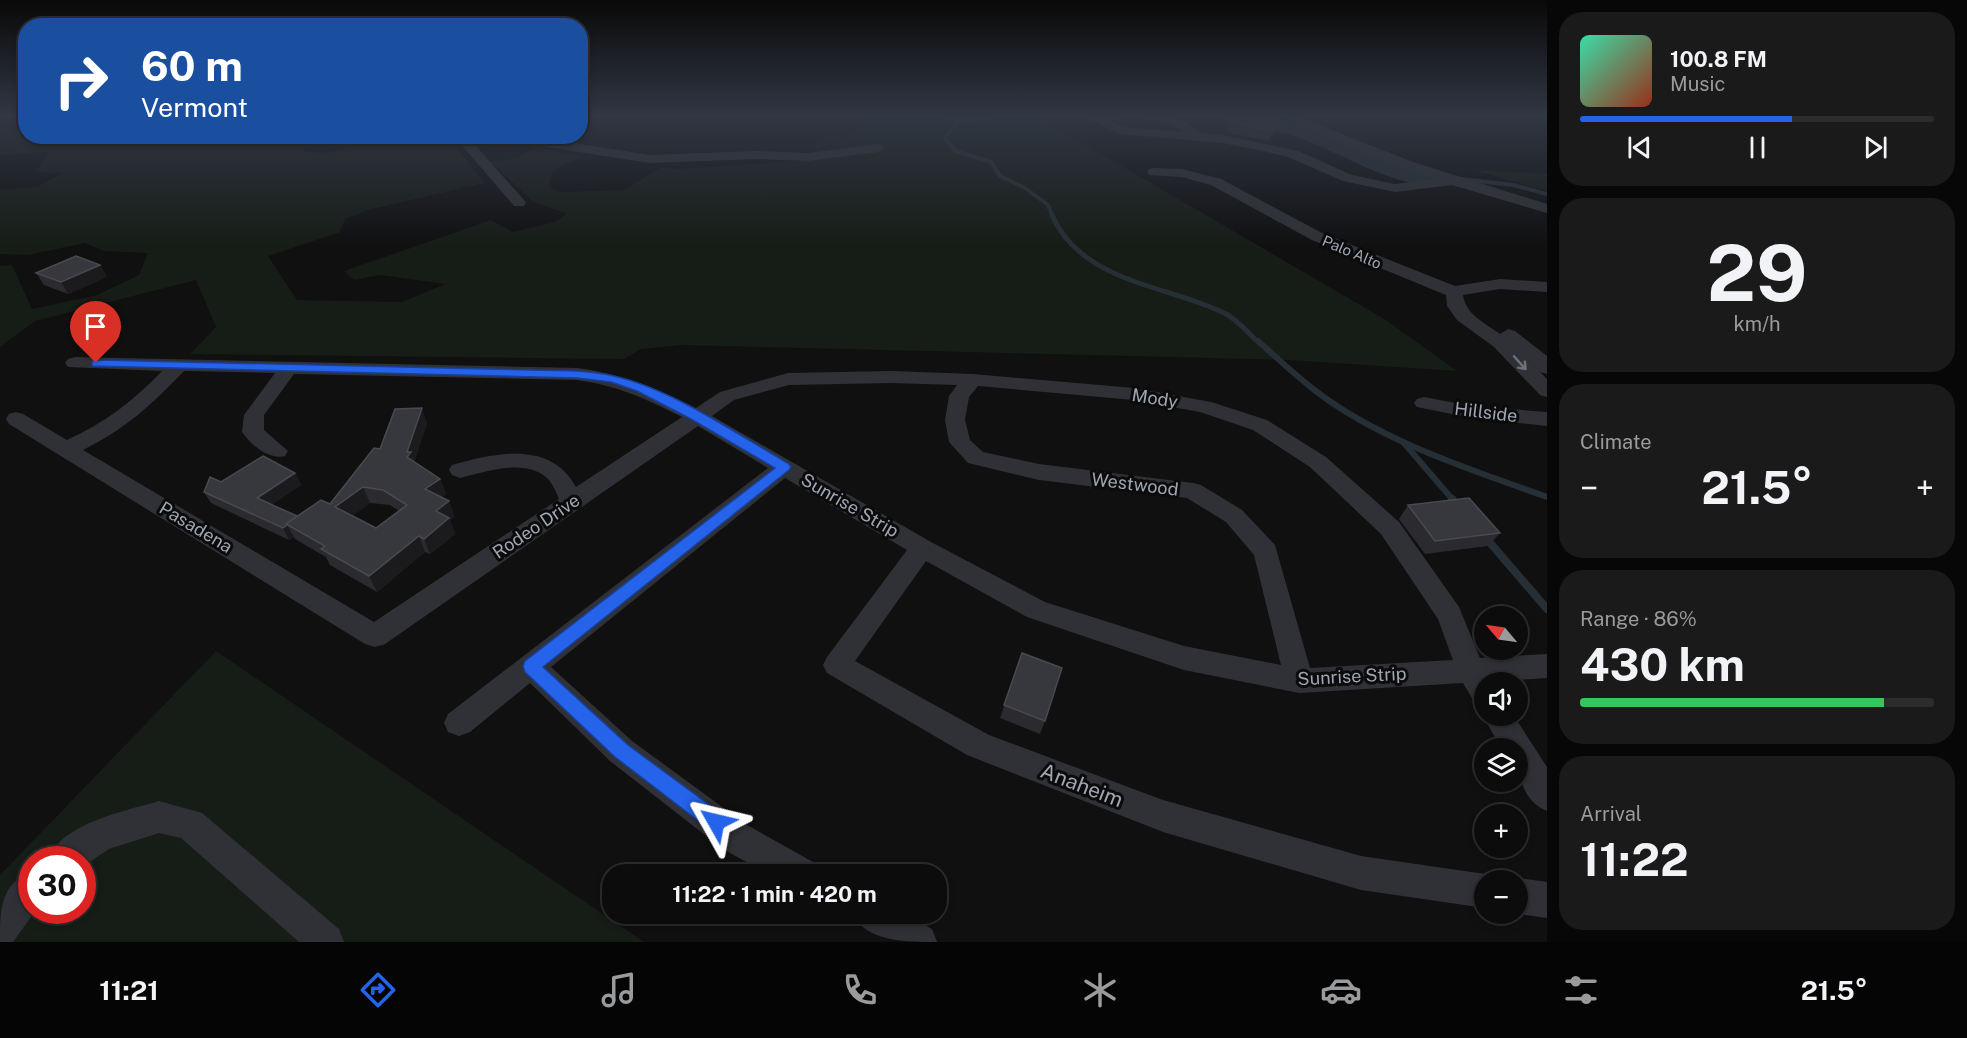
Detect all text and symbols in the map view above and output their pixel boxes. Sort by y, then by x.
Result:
text: 60 m [141,41,243,90]
icon: right [42,42,120,120]
text: 100.8 FM [1670,46,1767,72]
text: Music [1670,72,1725,96]
text: Vermont [141,91,248,123]
icon: previous [1623,131,1656,164]
icon: pause [1741,131,1774,164]
icon: next [1859,131,1892,164]
text: 29 [1707,227,1807,319]
street label: Palo Alto [1320,232,1384,272]
pin [70,301,121,363]
icon: arrive [79,310,112,343]
text: km/h [1733,312,1781,336]
one-way arrow [1513,355,1527,370]
street label: Mody [1130,384,1180,412]
street label: Hillside [1453,398,1519,426]
text: Climate [1580,430,1652,454]
text: 21.5° [1701,461,1813,514]
street label: Westwood [1090,468,1180,500]
street label: Sunrise Strip [798,469,902,541]
text: − [1580,469,1598,507]
text: + [1916,469,1934,507]
street label: Rodeo Drive [488,489,584,563]
street label: Pasadena [156,497,236,557]
north arrow [1474,606,1528,660]
map controls [1474,606,1528,924]
text: Range · 86% [1580,607,1697,631]
text: 430 km [1580,638,1745,691]
street label: Sunrise Strip [1297,663,1407,689]
button: sound [1474,672,1528,726]
button: layers [1474,738,1528,792]
street label: Anaheim [1037,758,1127,812]
position arrow [684,790,748,854]
text: Arrival [1580,802,1642,826]
button: + [1474,804,1528,858]
text: 11:22 [1580,833,1689,886]
speed limit sign: 30 [18,846,96,924]
button: − [1474,870,1528,924]
text: 11:22 · 1 min · 420 m [672,881,877,907]
icon: directions [357,969,399,1011]
icon: music [598,969,640,1011]
icon: phone [839,969,881,1011]
icon: climate [1079,969,1121,1011]
icon: car [1320,969,1362,1011]
icon: filters [1560,969,1602,1011]
text: 11:21 [99,974,159,1006]
text: 21.5° [1801,974,1868,1006]

